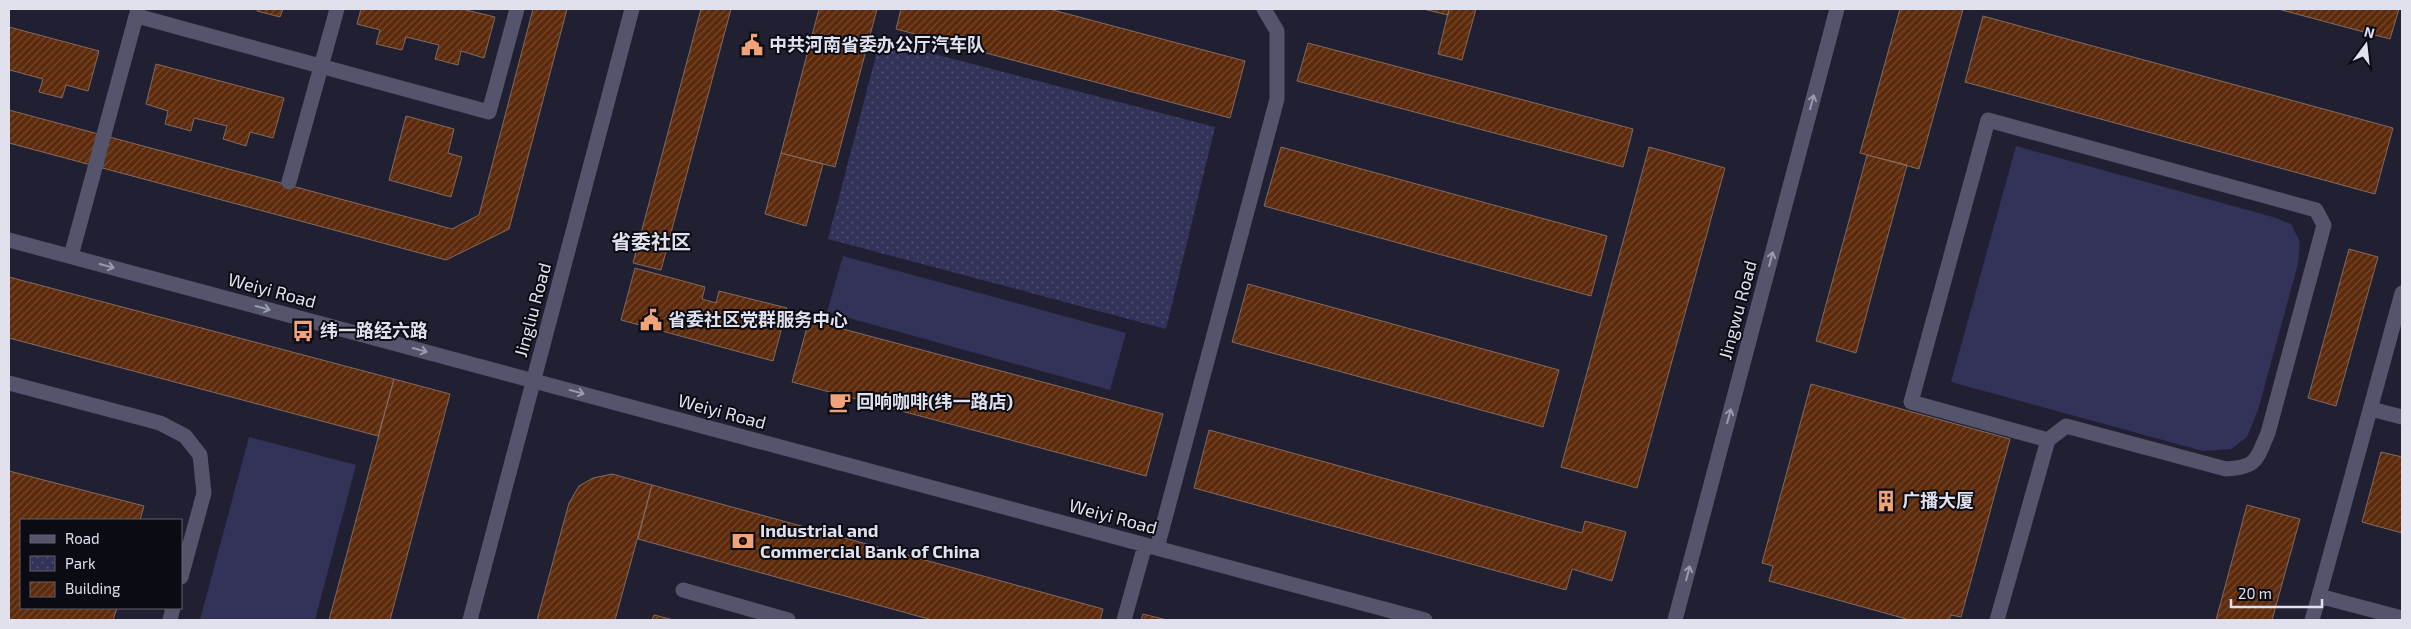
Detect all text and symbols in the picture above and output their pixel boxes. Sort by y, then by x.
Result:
north arrow [2341,20,2391,70]
text: N [2362,22,2377,41]
public building icon: 中共河南省委办公厅汽车队 [739,32,765,58]
place label: 中共河南省委办公厅汽车队 [769,33,985,55]
one-way arrow [1808,94,1818,110]
district label: 省委社区 [611,229,691,253]
one-way arrow [1767,251,1776,267]
street label: Jingwu Road [1713,258,1761,362]
street label: Jingliu Road [509,260,555,359]
one-way arrow [98,262,114,271]
street label: Weiyi Road [226,268,319,312]
one-way arrow [255,304,271,313]
public building icon: 省委社区党群服务中心 [638,307,664,333]
place label: 省委社区党群服务中心 [668,308,848,330]
bus stop icon: 纬一路经六路 [290,318,316,344]
place label: 纬一路经六路 [320,319,428,341]
one-way arrow [412,346,428,356]
one-way arrow [569,388,585,398]
street label: Weiyi Road [676,389,769,433]
cafe icon: 回响咖啡(纬一路店) [827,389,853,415]
place label: 回响咖啡(纬一路店) [856,390,1013,412]
one-way arrow [1725,408,1735,424]
building icon: 广播大厦 [1873,488,1899,514]
place label: 广播大厦 [1902,489,1974,511]
street label: Weiyi Road [1067,494,1160,538]
legend [20,519,182,609]
place label: Industrial and Commercial Bank of China [760,519,980,562]
bank icon: Industrial and Commercial Bank of China [730,528,756,554]
text: Road [65,529,100,547]
text: Park [65,554,96,572]
one-way arrow [1684,566,1693,582]
scale bar [2231,576,2322,608]
text: Building [65,579,121,597]
text: 20 m [2238,584,2272,602]

